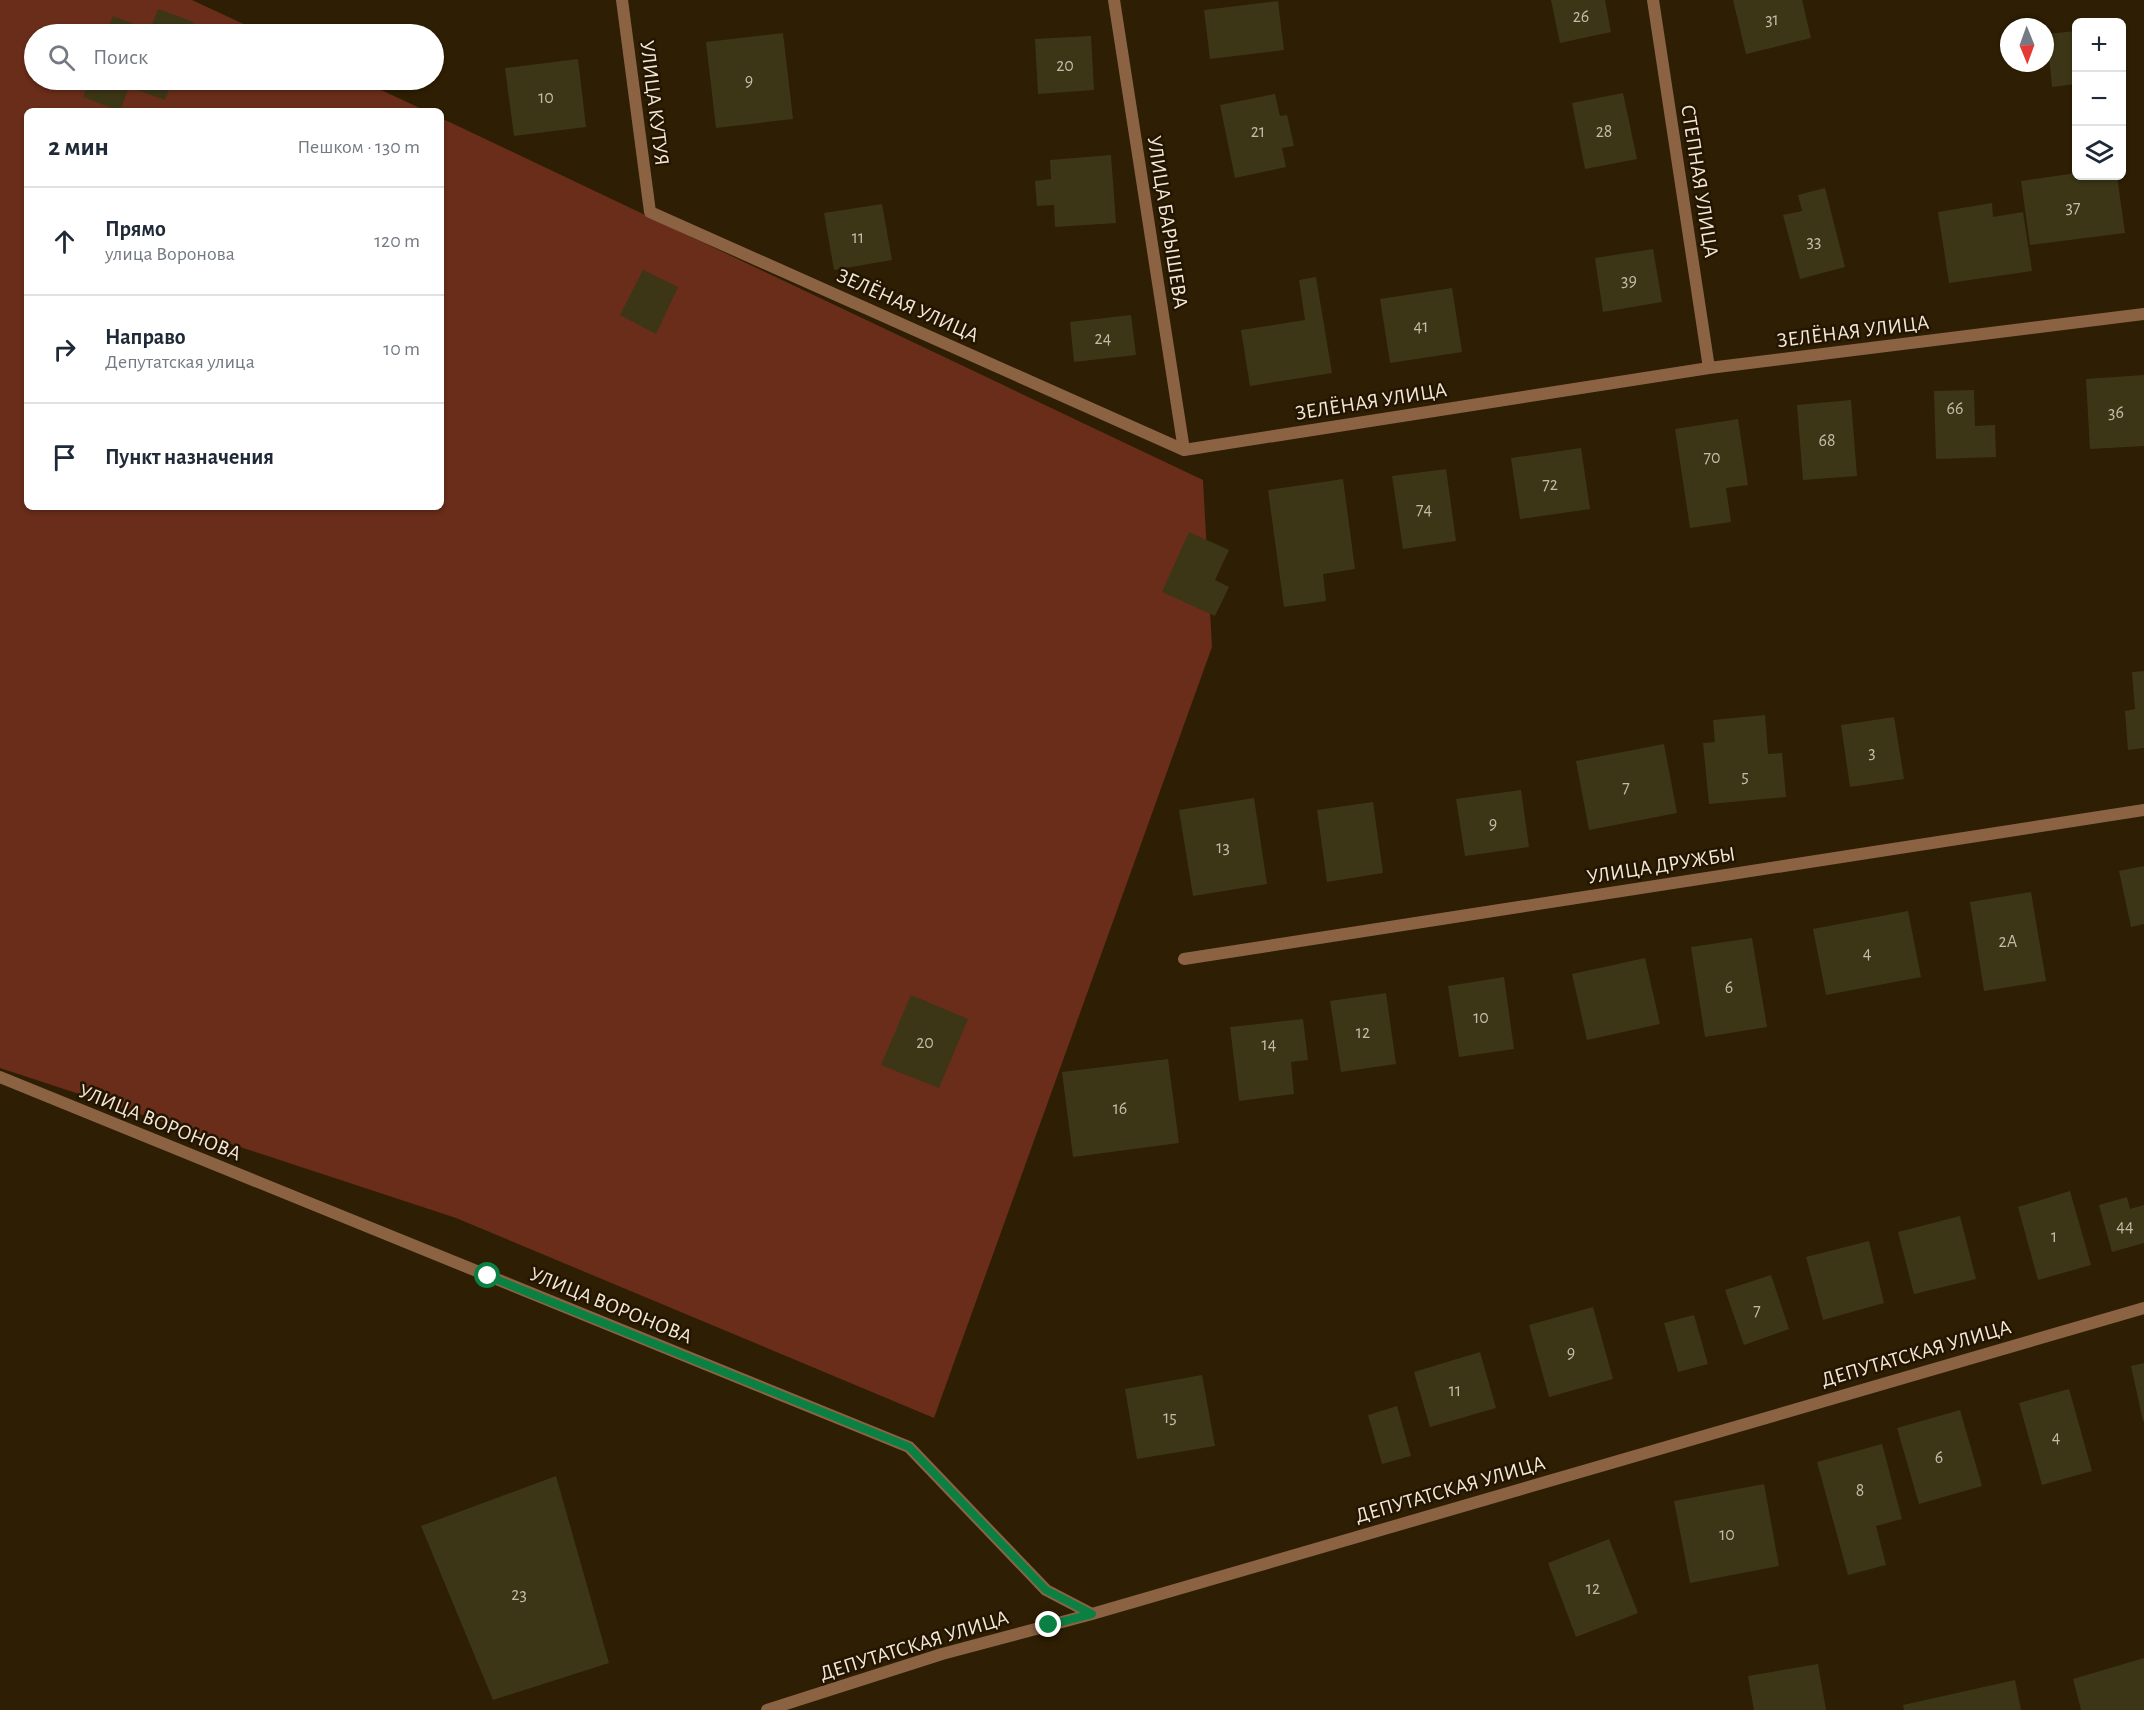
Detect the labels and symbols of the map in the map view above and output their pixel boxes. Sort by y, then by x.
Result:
house number: 26 [1573,8,1589,26]
house number: 31 [1765,11,1779,29]
north arrow [2000,18,2054,72]
street label: УЛИЦА КУТУЯ [636,39,673,167]
house number: 20 [1056,57,1074,75]
house number: 9 [745,72,753,90]
house number: 10 [538,89,554,107]
street label: СТЕПНАЯ УЛИЦА [1677,103,1722,259]
house number: 21 [1251,123,1265,141]
house number: 28 [1596,123,1612,141]
street label: УЛИЦА БАРЫШЕВА [1143,134,1192,310]
house number: 37 [2066,199,2080,217]
house number: 11 [852,229,864,247]
house number: 33 [1807,233,1821,251]
street label: ЗЕЛЁНАЯ УЛИЦА [834,264,982,346]
house number: 39 [1621,272,1637,290]
street label: ЗЕЛЁНАЯ УЛИЦА [1776,311,1930,351]
house number: 41 [1414,318,1428,336]
house number: 24 [1095,330,1112,348]
street label: ЗЕЛЁНАЯ УЛИЦА [1294,378,1448,424]
house number: 66 [1947,400,1963,418]
house number: 36 [2108,404,2124,422]
house number: 68 [1819,432,1836,450]
house number: 70 [1703,449,1721,467]
house number: 72 [1542,476,1558,494]
house number: 74 [1416,501,1432,519]
house number: 3 [1868,744,1876,762]
house number: 5 [1741,768,1749,786]
house number: 7 [1622,779,1630,797]
house number: 9 [1489,815,1497,833]
house number: 13 [1216,839,1230,857]
street label: УЛИЦА ДРУЖБЫ [1585,843,1737,888]
house number: 2А [1999,933,2018,951]
house number: 4 [1863,945,1872,963]
house number: 6 [1725,979,1733,997]
house number: 10 [1473,1009,1489,1027]
house number: 12 [1356,1024,1370,1042]
house number: 20 [916,1034,934,1052]
house number: 14 [1262,1036,1277,1054]
street label: УЛИЦА ВОРОНОВА [76,1080,244,1165]
house number: 16 [1113,1100,1127,1118]
house number: 44 [2116,1218,2134,1236]
house number: 1 [2051,1228,2057,1246]
route start [474,1262,500,1288]
street label: УЛИЦА ВОРОНОВА [527,1263,695,1348]
house number: 7 [1753,1302,1761,1320]
street label: ДЕПУТАТСКАЯ УЛИЦА [1819,1316,2013,1391]
house number: 9 [1567,1344,1575,1362]
house number: 11 [1449,1382,1461,1400]
house number: 15 [1163,1409,1177,1427]
house number: 4 [2052,1429,2061,1447]
house number: 6 [1935,1449,1943,1467]
street label: ДЕПУТАТСКАЯ УЛИЦА [1353,1452,1547,1527]
house number: 8 [1856,1482,1864,1500]
house number: 10 [1719,1526,1735,1544]
house number: 12 [1586,1580,1600,1598]
house number: 23 [511,1586,527,1604]
street label: ДЕПУТАТСКАЯ УЛИЦА [817,1607,1011,1684]
route end [1035,1611,1061,1637]

